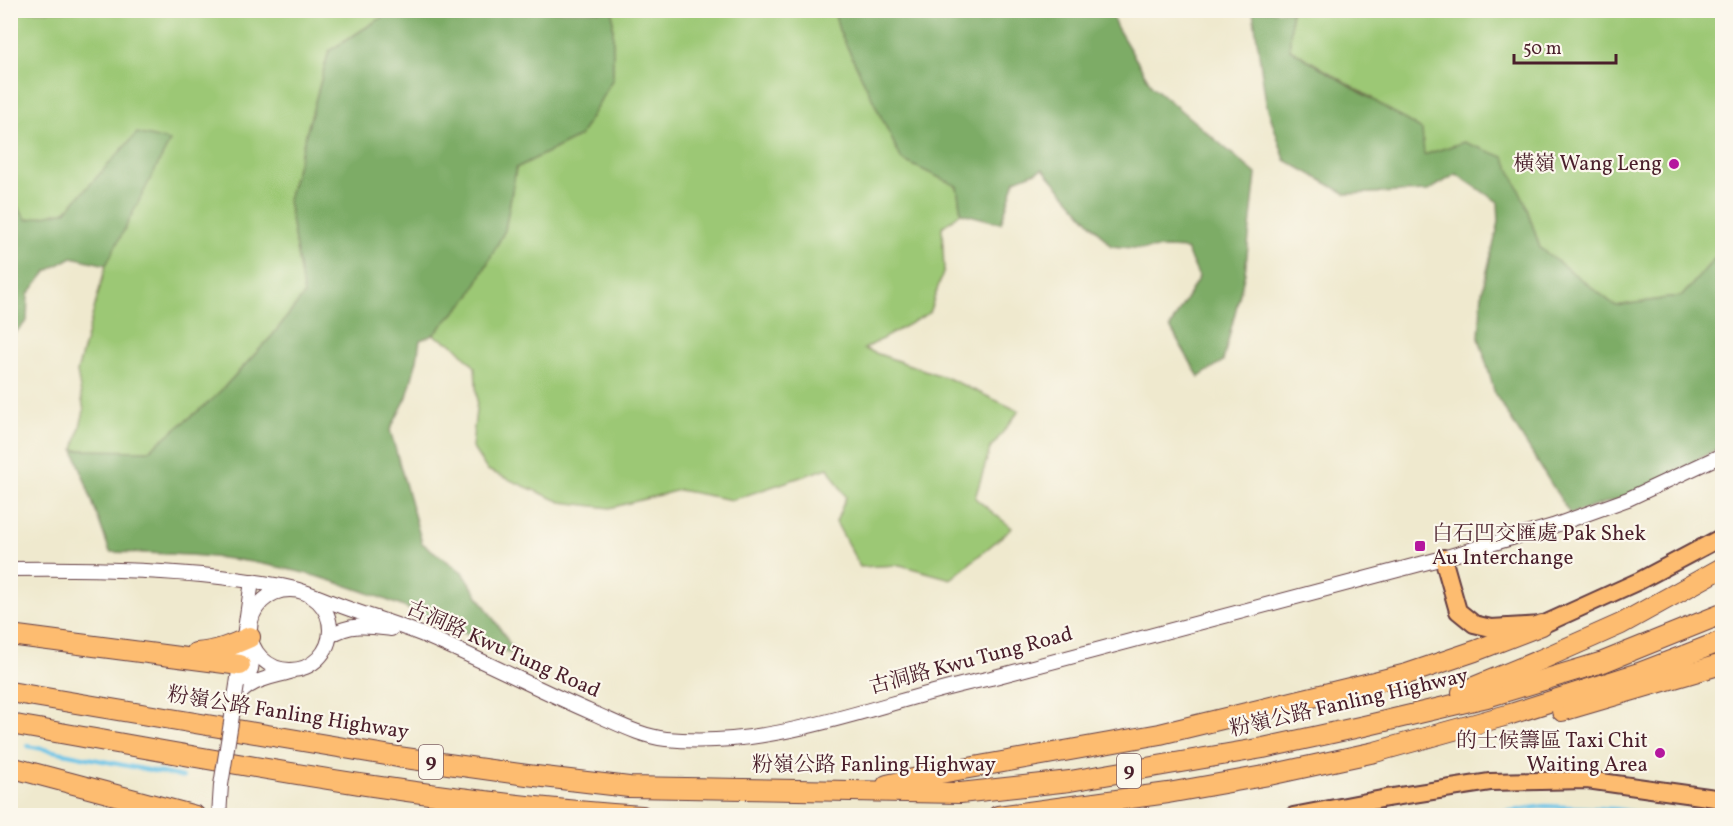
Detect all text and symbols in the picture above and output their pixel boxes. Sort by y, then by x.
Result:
scale bar [1514,27,1616,65]
text: 50 m [1523,37,1562,62]
place label: 橫嶺 Wang Leng [1513,150,1662,179]
marker: 橫嶺 Wang Leng [1667,157,1681,171]
place label: 白石凹交匯處 Pak Shek Au Interchange [1432,520,1647,573]
marker: 白石凹交匯處 Pak Shek Au Interchange [1413,539,1427,553]
street label: 古洞路 Kwu Tung Road [401,594,605,706]
street label: 古洞路 Kwu Tung Road [866,620,1076,702]
street label: 粉嶺公路 Fanling Highway [1227,661,1472,745]
street label: 粉嶺公路 Fanling Highway [165,681,411,748]
place label: 的士候籌區 Taxi Chit Waiting Area [1456,727,1648,780]
road number: 9 [419,745,443,779]
marker: 的士候籌區 Taxi Chit Waiting Area [1653,746,1667,760]
street label: 粉嶺公路 Fanling Highway [752,751,997,780]
road number: 9 [1117,754,1141,788]

